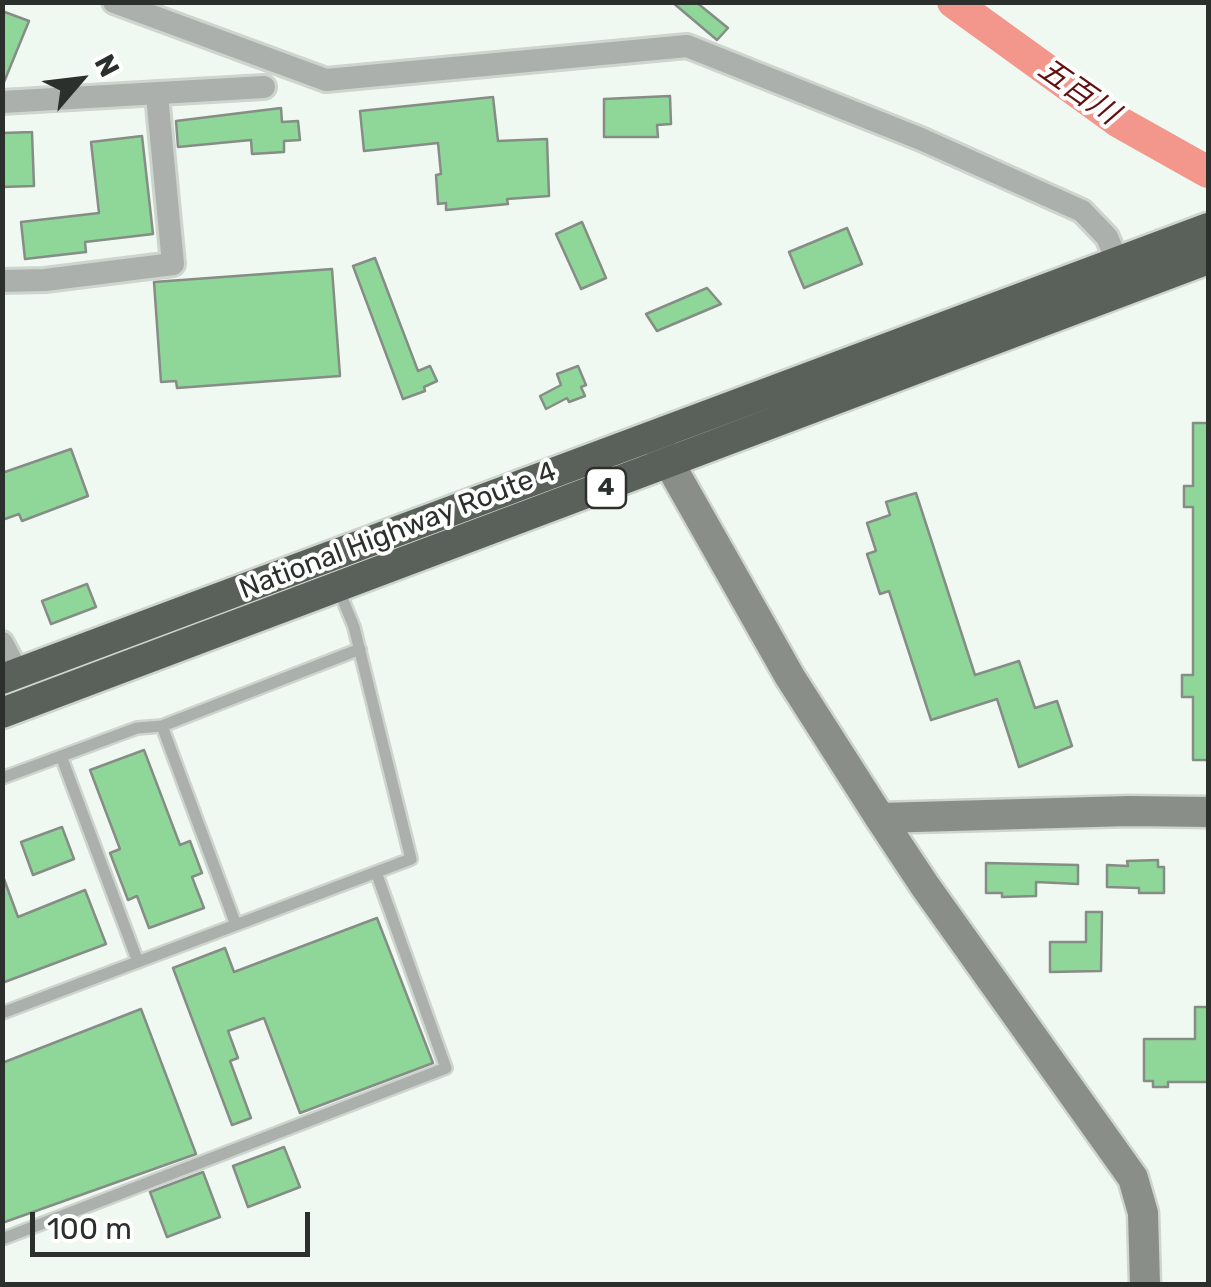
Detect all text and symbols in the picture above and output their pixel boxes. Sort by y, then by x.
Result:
north arrow [30,30,130,130]
text: N [88,49,126,82]
water label: 五百川 [1031,51,1125,133]
street label: National Highway Route 4 [235,455,561,607]
road number: 4 [586,468,626,508]
scale bar [35,1192,315,1254]
text: 100 m [47,1211,132,1247]

